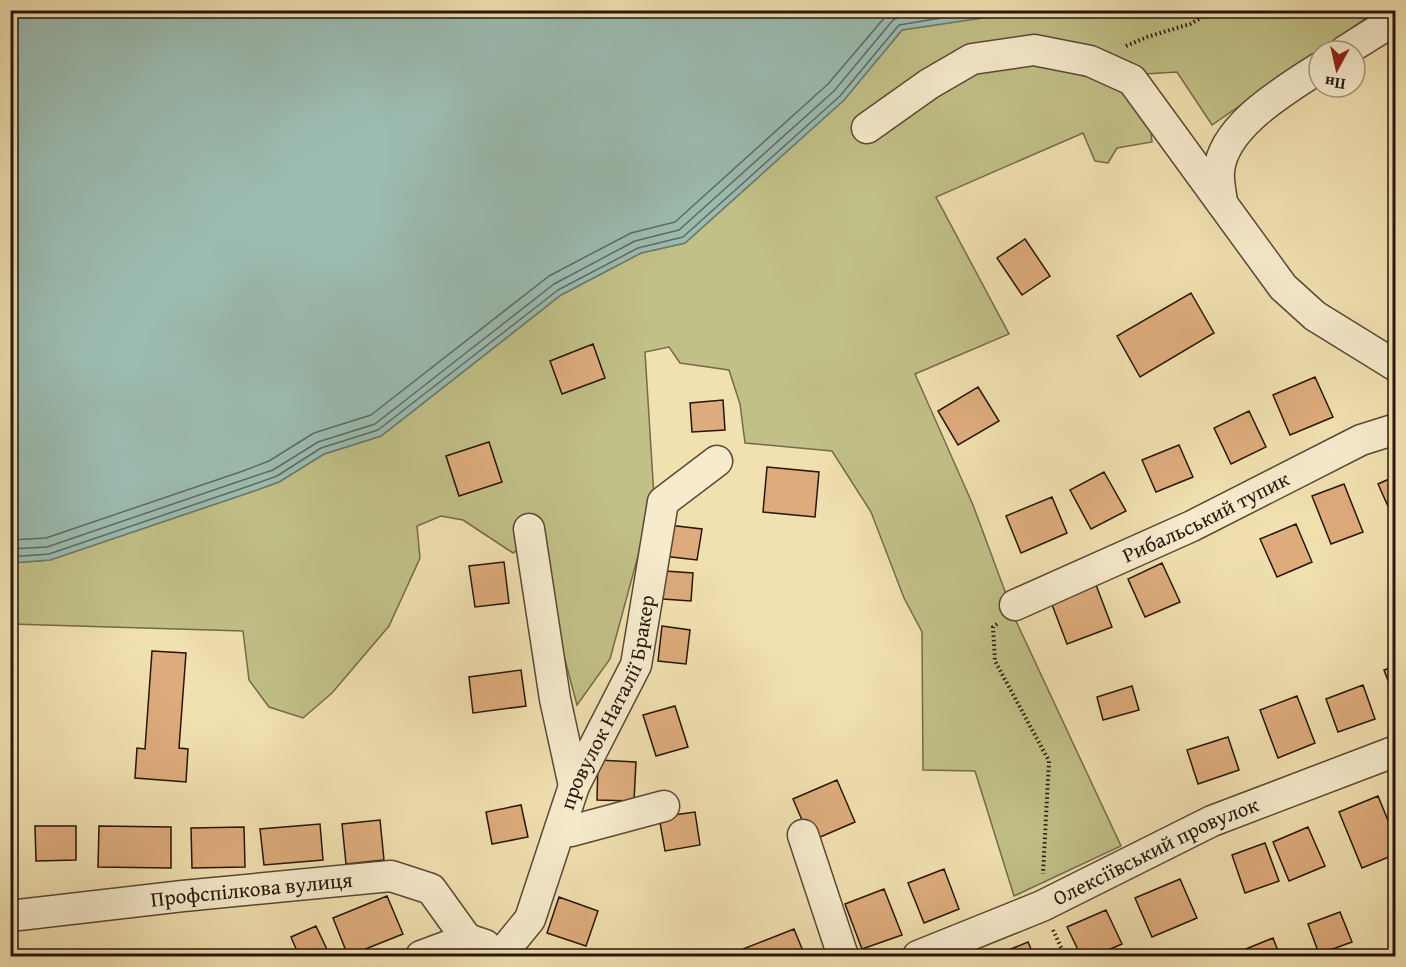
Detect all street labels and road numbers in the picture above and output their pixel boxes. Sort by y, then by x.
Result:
street label: Рибальський тупик [1117,463,1294,570]
street label: провулок Наталії Бракер [551,593,662,814]
street label: Олексіївський провулок [1047,789,1263,913]
street label: Профспілкова вулиця [149,864,354,915]

